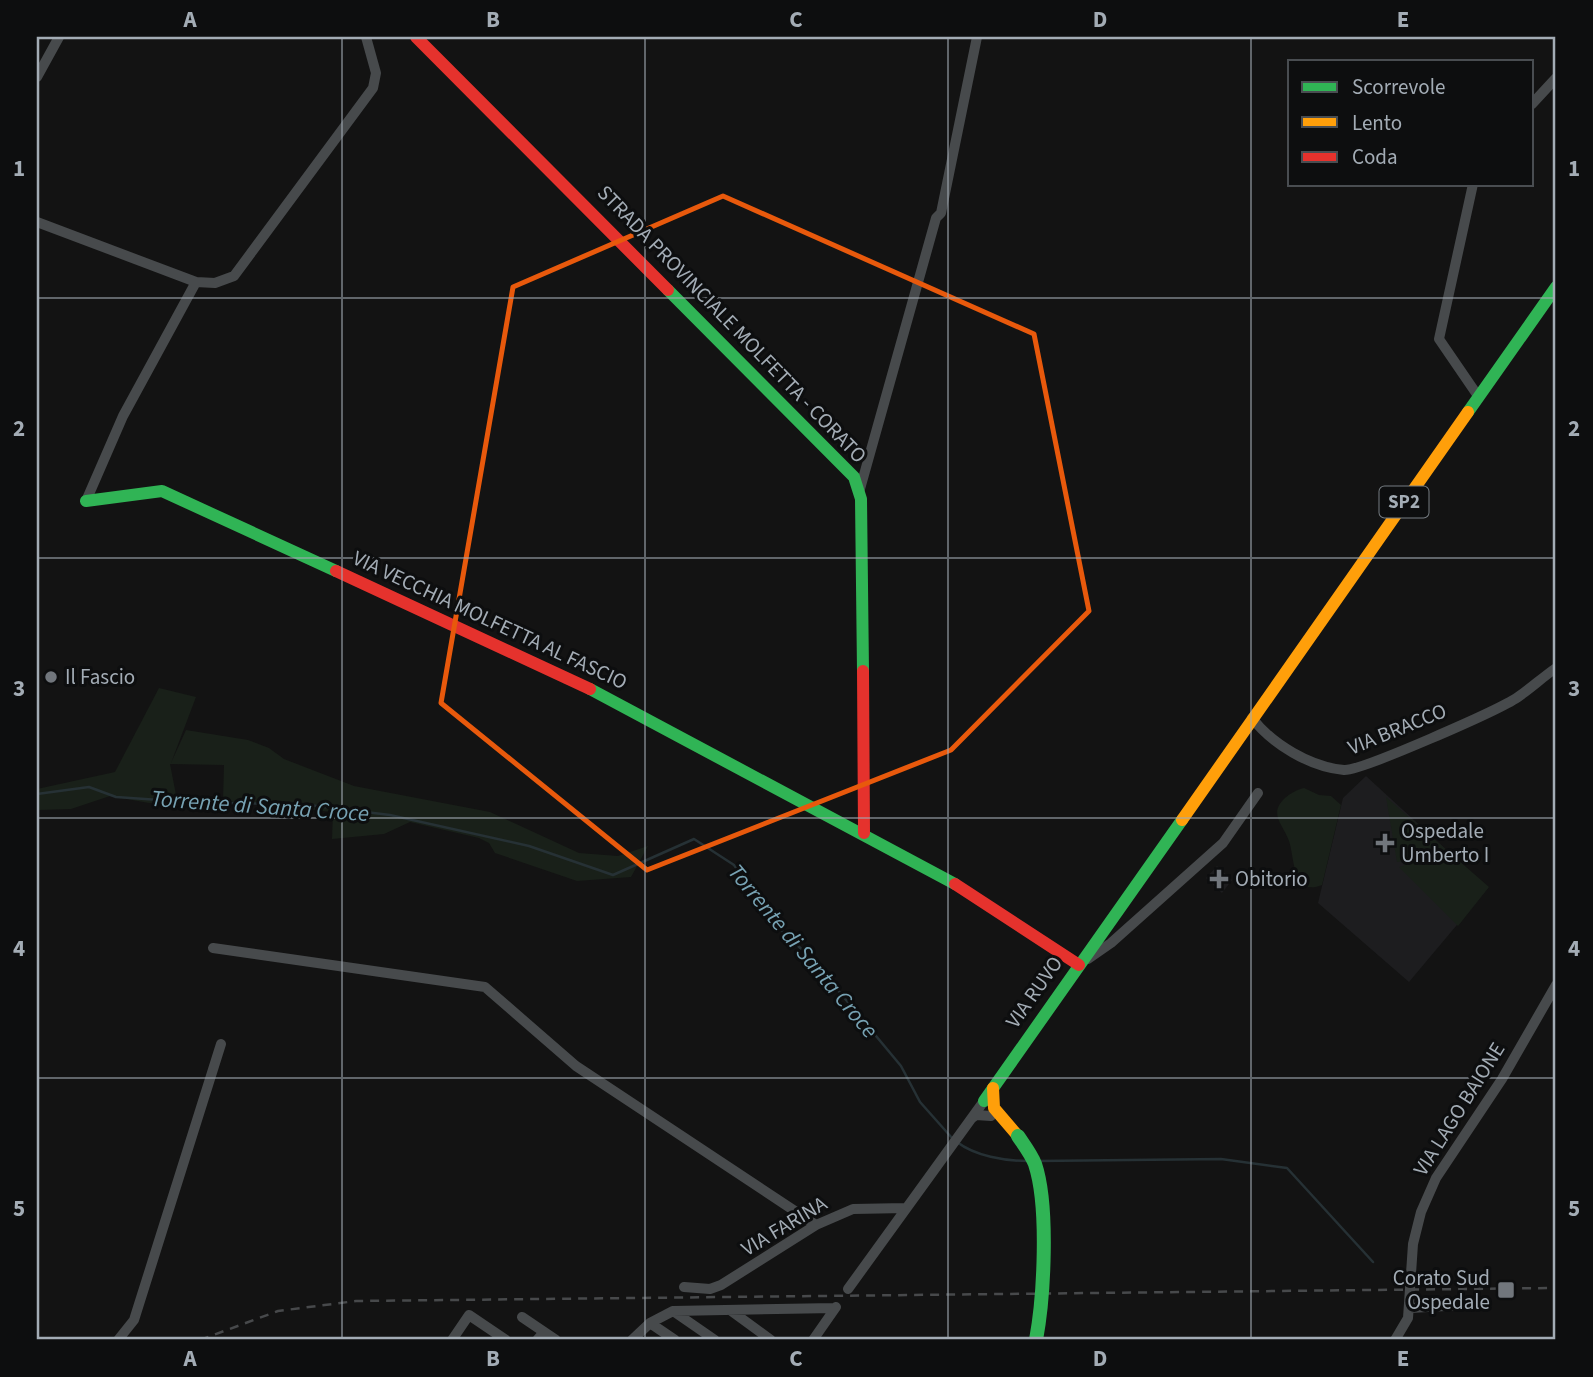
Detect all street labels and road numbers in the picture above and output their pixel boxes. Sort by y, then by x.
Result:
street label: STRADA PROVINCIALE MOLFETTA - CORATO [590,178,874,470]
road number: SP2 [1380,486,1428,517]
street label: VIA VECCHIA MOLFETTA AL FASCIO [348,543,632,697]
street label: VIA BRACCO [1343,696,1451,762]
street label: VIA RUVO [998,950,1070,1034]
street label: VIA LAGO BAIONE [1406,1036,1512,1182]
street label: VIA FARINA [735,1188,833,1263]

